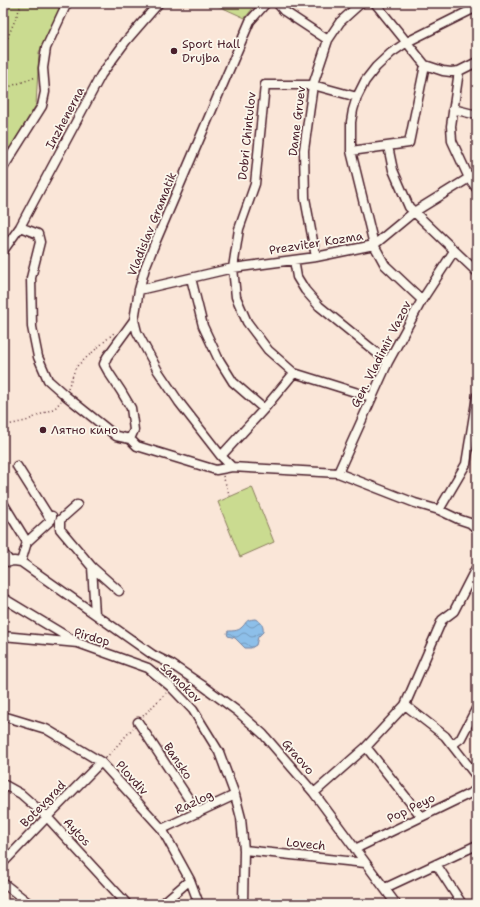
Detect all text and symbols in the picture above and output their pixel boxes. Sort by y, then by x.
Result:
place label: Sport Hall Drujba [182,36,241,66]
marker: Sport Hall Drujba [169,46,179,56]
street label: Inzhenerna [42,84,88,152]
street label: Dame Gruev [285,85,309,157]
street label: Dobri Chintulov [234,91,260,181]
street label: Vladislav Gramatik [124,169,180,278]
street label: Prezviter Kozma [268,228,365,258]
street label: Gen. Vladimir Vazov [347,297,415,410]
place label: Лятно кино [51,422,118,438]
marker: Лятно кино [38,425,48,435]
street label: Pirdop [72,624,112,650]
street label: Samokov [157,659,205,707]
street label: Graovo [278,736,318,778]
street label: Bansko [160,740,196,782]
street label: Plovdiv [112,757,152,799]
street label: Botevgrad [17,777,70,831]
street label: Razlog [172,786,216,818]
street label: Pop Peyo [384,789,438,827]
street label: Aytos [60,814,94,850]
street label: Lovech [285,834,327,854]

